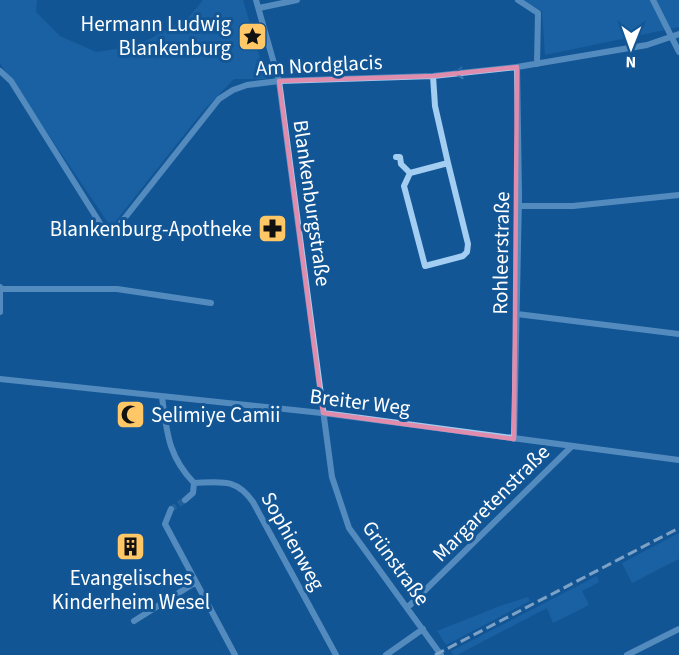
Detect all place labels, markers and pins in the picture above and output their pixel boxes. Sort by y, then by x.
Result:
place label: Hermann Ludwig Blankenburg [81,9,231,63]
place icon: Hermann Ludwig Blankenburg [236,20,268,52]
pharmacy icon: Blankenburg-Apotheke [257,213,289,245]
place label: Blankenburg-Apotheke [50,214,252,244]
mosque icon: Selimiye Camii [114,399,146,431]
place label: Selimiye Camii [151,400,280,430]
building icon: Evangelisches Kinderheim Wesel [115,531,147,563]
place label: Evangelisches Kinderheim Wesel [52,563,210,617]

